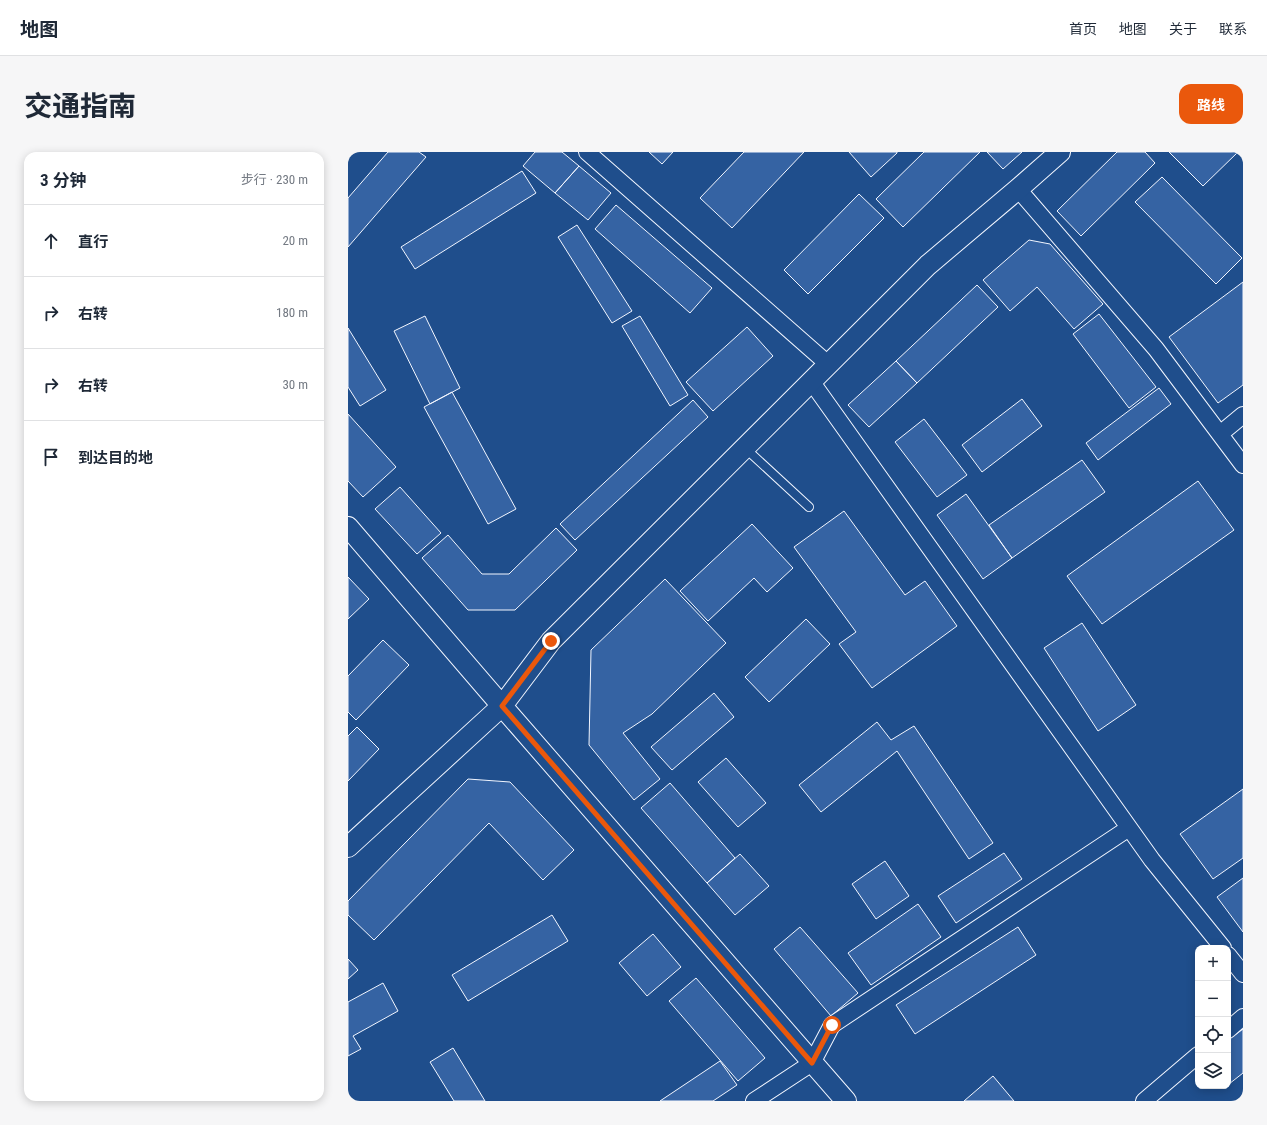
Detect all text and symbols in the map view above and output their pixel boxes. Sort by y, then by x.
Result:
text: 地图 [20,18,58,41]
text: 首页 [1069,21,1097,37]
text: 地图 [1119,21,1147,37]
text: 关于 [1169,21,1197,37]
text: 联系 [1219,21,1247,37]
button: 路线 [1179,84,1243,124]
text: 交通指南 [24,90,136,123]
text: 3 分钟 [40,170,87,190]
text: 步行 · 230 m [241,172,308,187]
icon: ahead [40,230,62,252]
text: 直行 [78,233,108,251]
text: 20 m [282,233,308,248]
icon: right [40,302,62,324]
text: 右转 [78,305,108,323]
text: 180 m [276,305,308,320]
icon: right [40,374,62,396]
text: 右转 [78,377,108,395]
text: 30 m [282,377,308,392]
icon: arrive [40,446,62,468]
text: 到达目的地 [78,449,153,467]
route end [542,632,560,650]
map controls [1195,945,1231,1089]
button: + [1195,945,1231,981]
button: − [1195,981,1231,1017]
route start [823,1016,841,1034]
button: locate [1195,1017,1231,1053]
button: layers [1195,1053,1231,1089]

